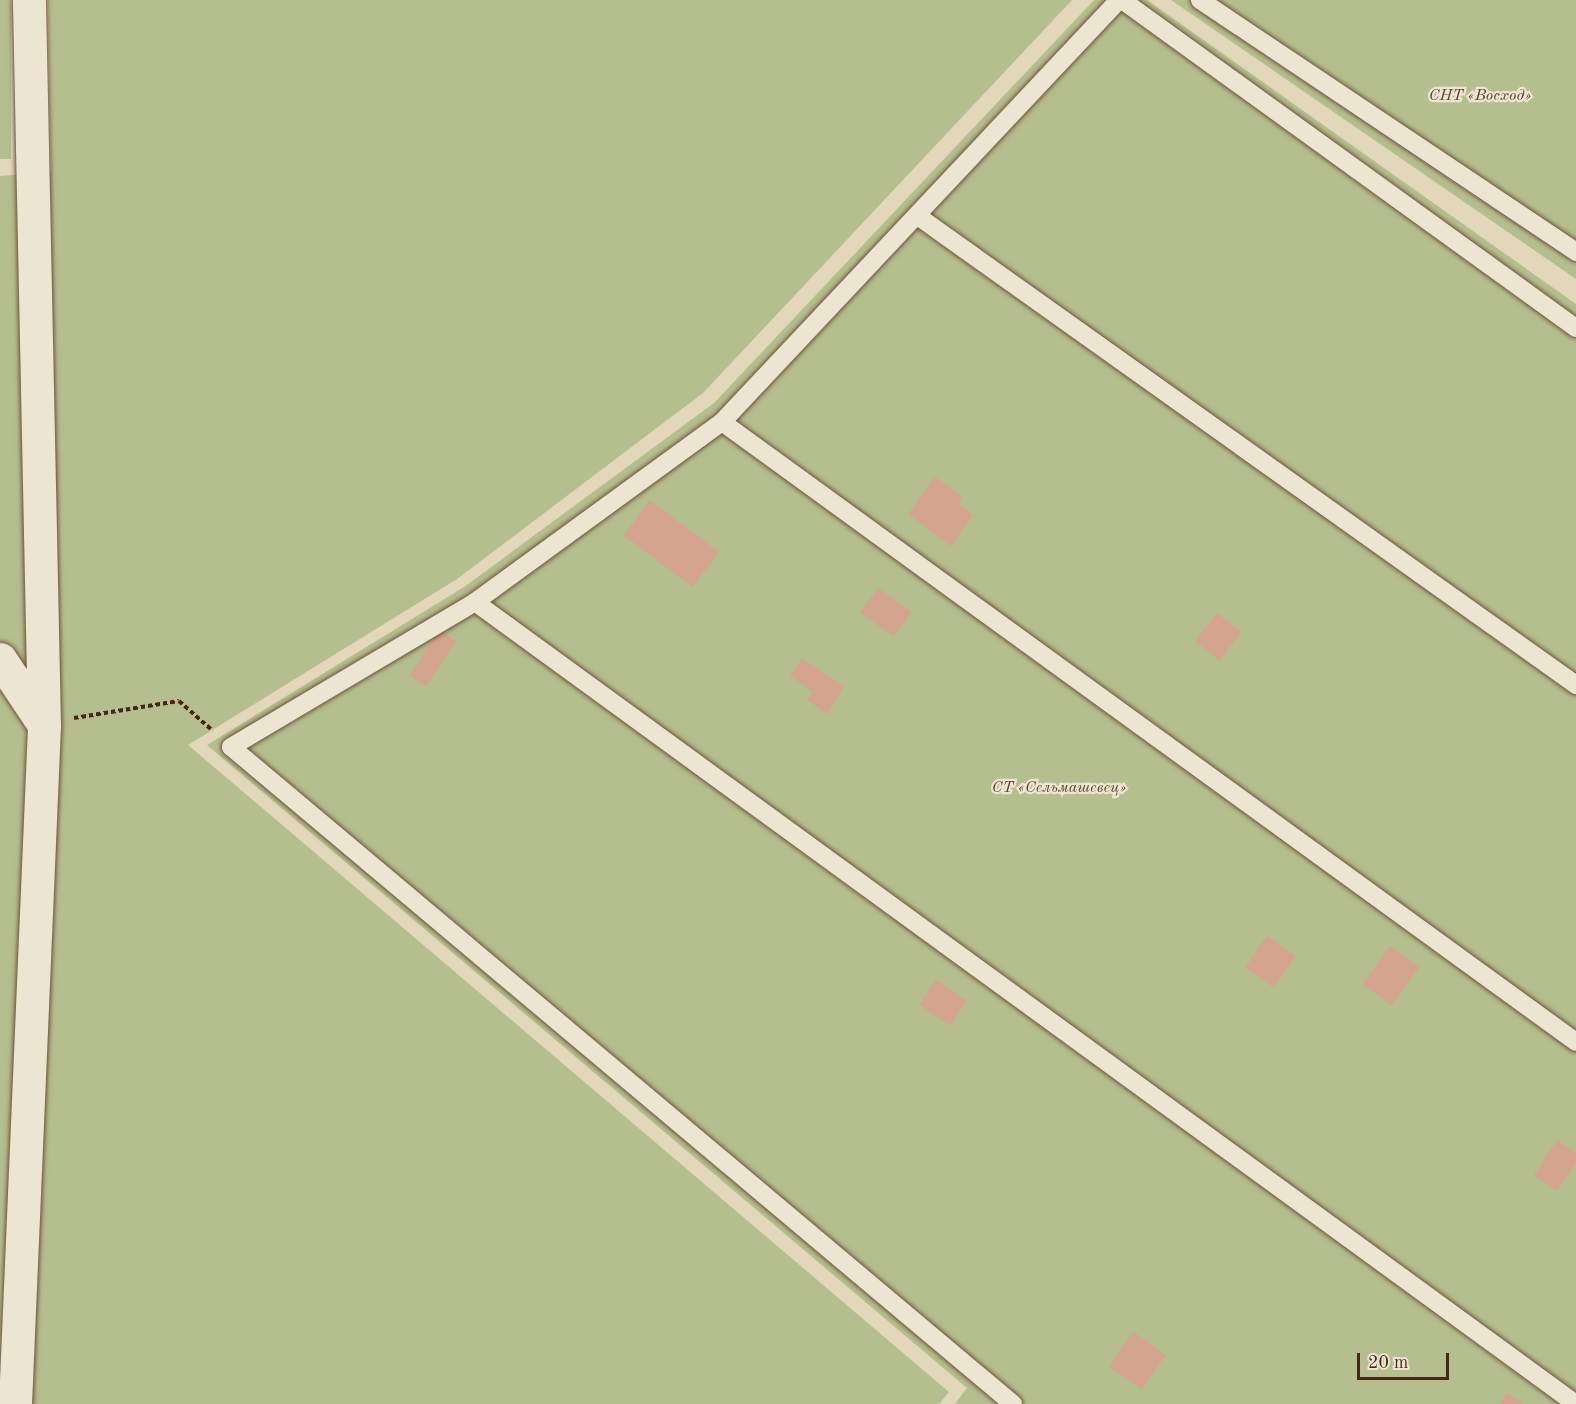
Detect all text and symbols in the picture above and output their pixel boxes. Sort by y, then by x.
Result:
park label: СНТ «Восход» [1429,86,1531,106]
park label: СТ «Сельмашевец» [992,778,1126,798]
scale bar [1360,1341,1452,1379]
text: 20 m [1368,1354,1408,1372]

